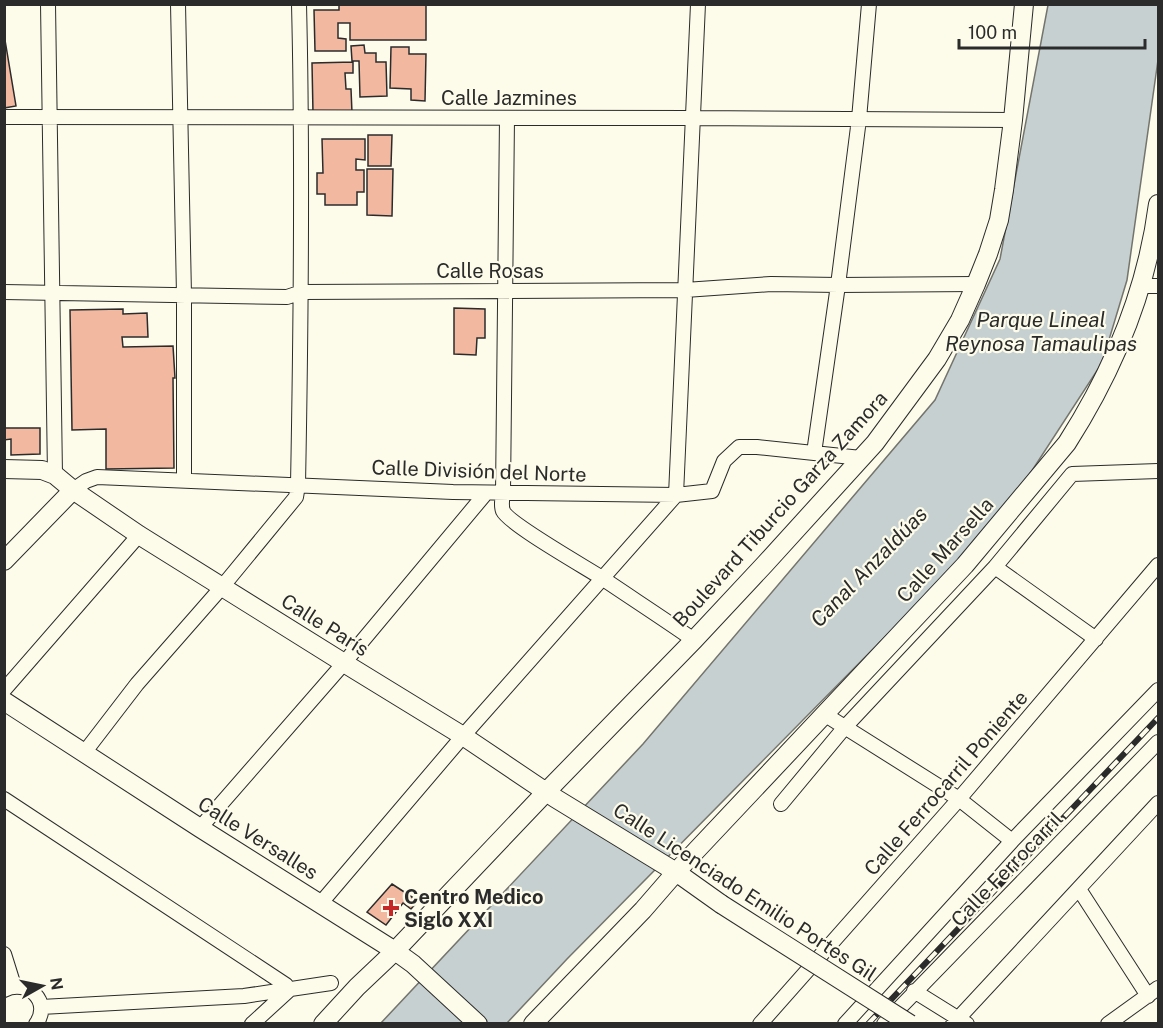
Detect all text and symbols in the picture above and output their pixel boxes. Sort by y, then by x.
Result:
scale bar [959,12,1145,50]
text: 100 m [968,22,1017,43]
street label: Calle Jazmines [441,86,577,110]
street label: Calle Rosas [436,259,544,283]
water label: Parque Lineal Reynosa Tamaulipas [945,307,1137,356]
street label: Boulevard Tiburcio Garza Zamora [668,386,892,632]
street label: Calle División del Norte [371,455,587,487]
street label: Calle Marsella [892,493,998,607]
water label: Canal Anzaldúas [805,501,932,632]
street label: Calle París [277,589,373,661]
street label: Calle Ferrocarril Poniente [859,686,1033,880]
street label: Calle Versalles [193,791,323,885]
street label: Calle Licenciado Emilio Portes Gil [609,798,881,986]
street label: Calle Ferrocarril [946,807,1068,931]
place label: Centro Medico Siglo XXI [404,885,544,932]
marker: Centro Medico Siglo XXI [382,899,400,917]
north arrow [12,956,72,1016]
text: N [46,976,67,991]

